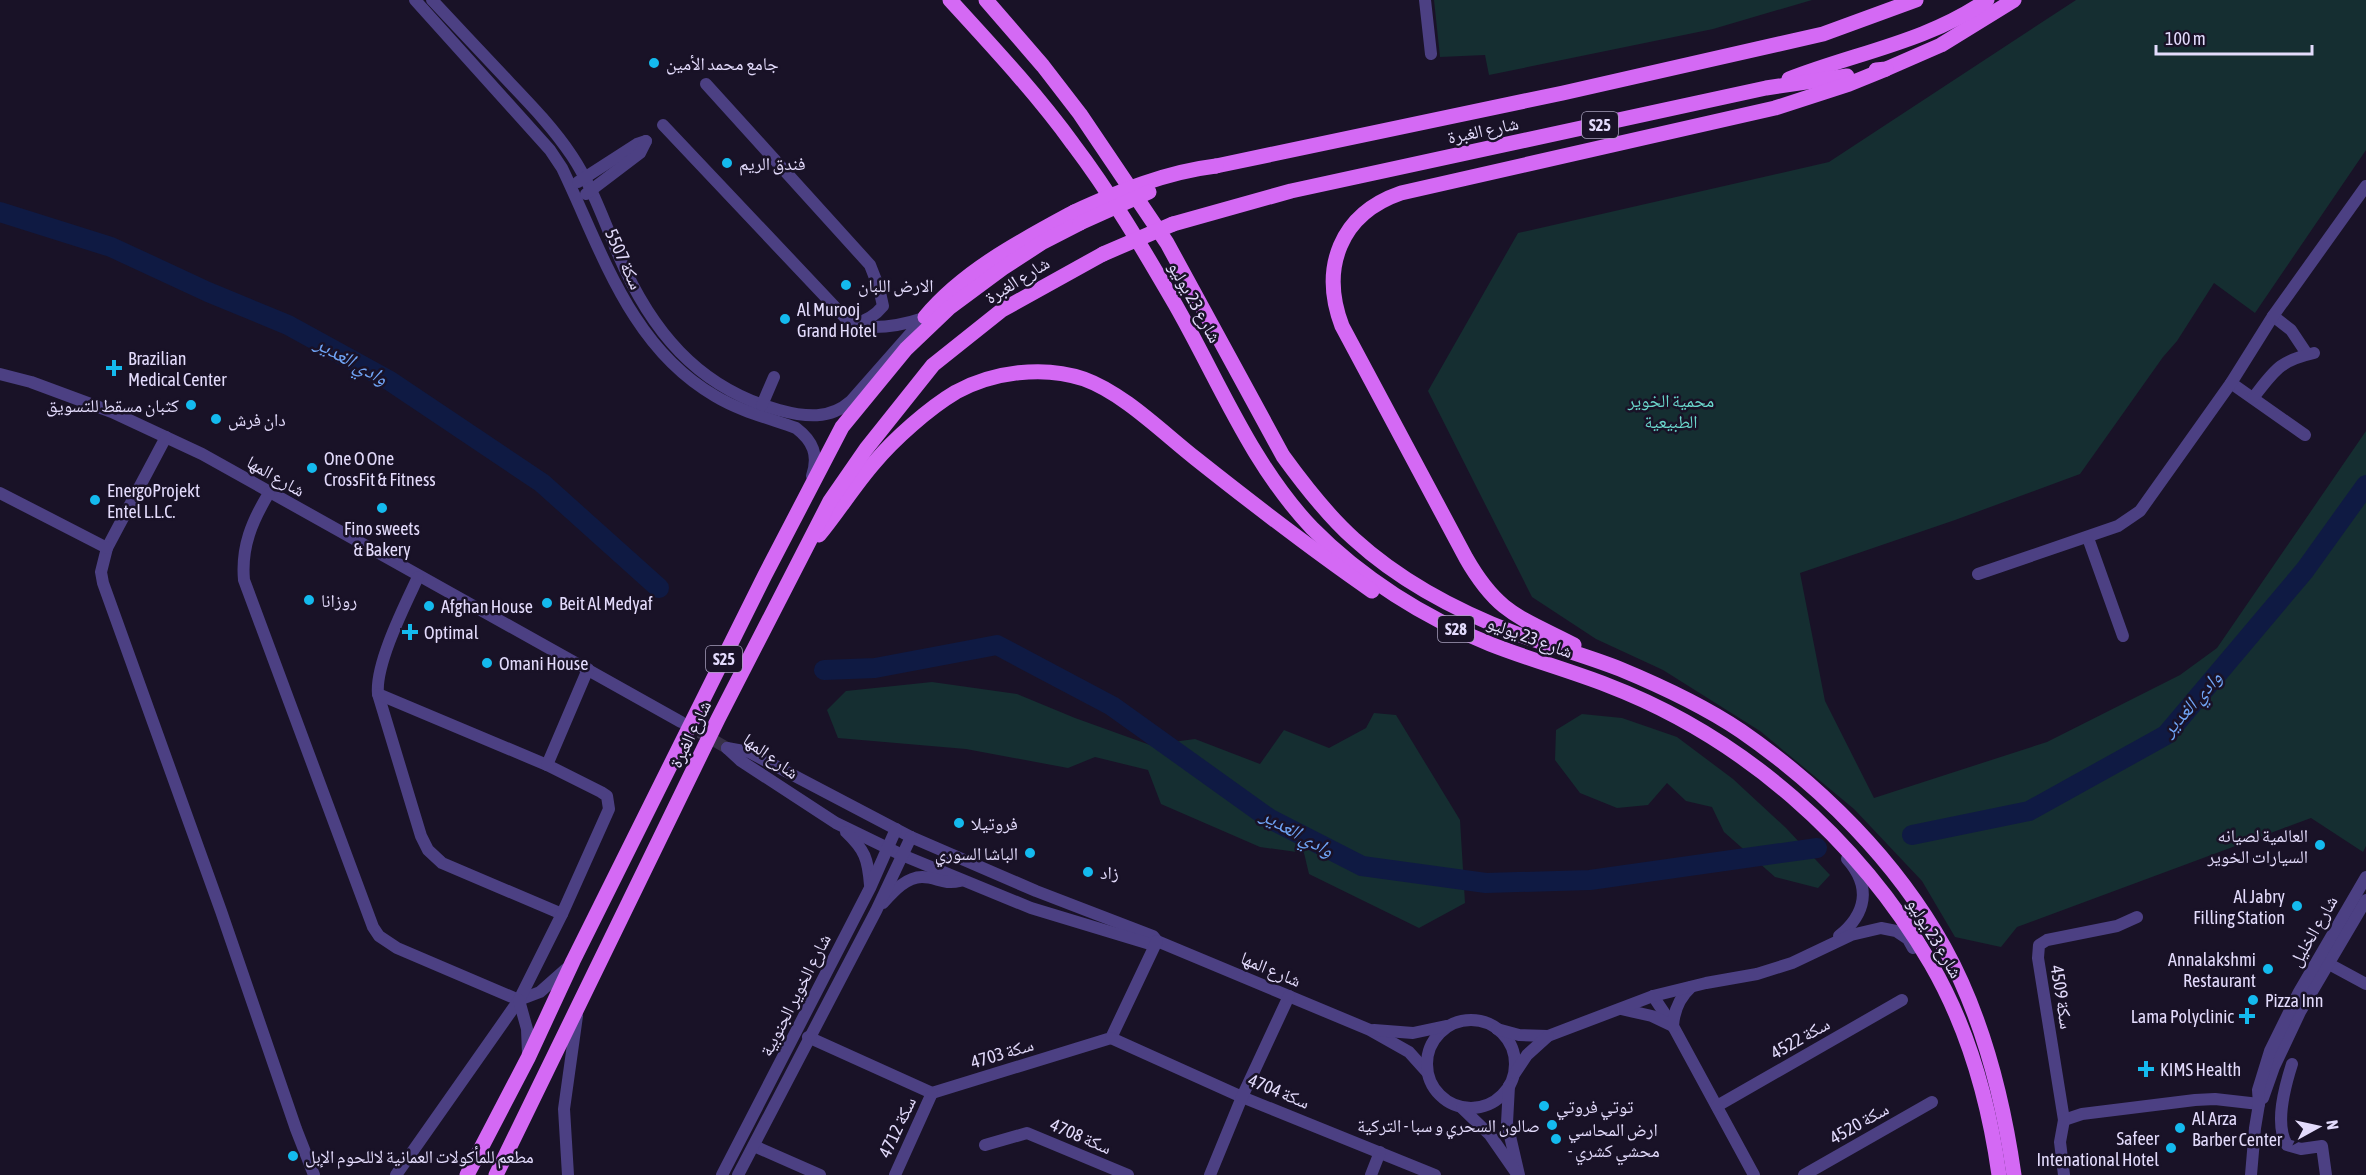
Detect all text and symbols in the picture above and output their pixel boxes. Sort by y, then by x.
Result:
scale bar [2156,18,2312,56]
text: 100 m [2165,28,2206,49]
place label: جامع محمد الأمين [666,53,779,76]
marker: جامع محمد الأمين [647,56,661,70]
street label: شارع الغبرة [1446,112,1521,149]
road number: S25 [1582,112,1618,138]
place label: فندق الريم [739,153,806,176]
marker: فندق الريم [720,156,734,170]
street label: سكة 5507 [601,225,647,293]
street label: شارع الغبرة [981,252,1054,309]
street label: شارع 23 يوليو [1163,258,1226,347]
place label: الارض اللبان [858,275,934,297]
marker: الارض اللبان [839,278,853,292]
place label: Al Murooj Grand Hotel [797,299,877,341]
marker: Al Murooj Grand Hotel [778,312,792,326]
water label: وادي الغدير [308,330,392,394]
place label: Brazilian Medical Center [128,348,227,390]
marker: Brazilian Medical Center [105,359,123,377]
park label: محمية الخوير الطبيعية [1627,390,1714,432]
place label: كثبان مسقط للتسويق [46,395,180,417]
marker: كثبان مسقط للتسويق [184,398,198,412]
place label: دان فرش [228,409,286,431]
marker: دان فرش [209,412,223,426]
place label: One O One CrossFit & Fitness [324,448,436,490]
street label: شارع المها [243,451,309,502]
marker: One O One CrossFit & Fitness [305,461,319,475]
place label: EnergoProjekt Entel L.L.C. [107,480,200,522]
marker: EnergoProjekt Entel L.L.C. [88,493,102,507]
marker: Fino sweets & Bakery [375,501,389,515]
place label: Fino sweets & Bakery [344,518,420,560]
place label: روزانا [321,590,357,611]
marker: روزانا [302,593,316,607]
place label: Beit Al Medyaf [559,593,653,614]
place label: Afghan House [441,596,533,617]
marker: Beit Al Medyaf [540,596,554,610]
marker: Afghan House [422,599,436,613]
street label: شارع 23 يوليو [1484,612,1576,663]
road number: S28 [1438,616,1474,642]
place label: Optimal [424,622,479,643]
marker: Optimal [401,623,419,641]
road number: S25 [706,646,742,672]
place label: Omani House [499,653,588,674]
marker: Omani House [480,656,494,670]
water label: وادي الغدير [2155,666,2230,745]
street label: شارع الغبرة [665,697,716,771]
street label: شارع المها [738,729,803,784]
water label: وادي الغدير [1254,802,1338,866]
place label: فروتيلا [971,813,1018,834]
marker: فروتيلا [952,816,966,830]
place label: العالمية لصيانه السيارات الخوير [2206,825,2308,867]
marker: العالمية لصيانه السيارات الخوير [2313,838,2327,852]
place label: الباشا السوري [935,843,1018,868]
marker: الباشا السوري [1023,846,1037,860]
place label: زاد [1100,862,1119,883]
marker: زاد [1081,865,1095,879]
place label: Al Jabry Filling Station [2193,886,2285,928]
street label: شارع الخليل [2284,892,2343,971]
street label: شارع 23 يوليو [1902,894,1967,982]
marker: Al Jabry Filling Station [2290,899,2304,913]
street label: شارع الخوير الجنوبية [755,930,836,1060]
street label: شارع المها [1237,947,1304,992]
place label: Annalakshmi Restaurant [2168,949,2256,991]
marker: Annalakshmi Restaurant [2261,962,2275,976]
street label: سكة 4509 [2047,963,2077,1031]
place label: Pizza Inn [2265,990,2323,1011]
marker: Pizza Inn [2246,993,2260,1007]
place label: Lama Polyclinic [2131,1006,2234,1027]
marker: Lama Polyclinic [2238,1007,2256,1025]
street label: سكة 4522 [1767,1013,1833,1063]
street label: 4703 سكة [968,1034,1036,1072]
place label: KIMS Health [2160,1059,2241,1080]
marker: KIMS Health [2137,1060,2155,1078]
street label: سكة 4704 [1245,1069,1313,1113]
street label: سكة 4712 [874,1093,920,1161]
place label: توتي فروتي [1556,1096,1633,1121]
north arrow [2288,1097,2348,1157]
street label: سكة 4520 [1826,1098,1892,1148]
marker: توتي فروتي [1537,1099,1551,1113]
place label: Al Arza Barber Center [2192,1108,2283,1150]
street label: سكة 4708 [1047,1114,1115,1158]
place label: صالون السحري و سبا - التركية [1357,1115,1540,1140]
marker: صالون السحري و سبا - التركية [1545,1118,1559,1132]
place label: ارض المحاسي - محشي كشري [1568,1119,1660,1165]
text: N [2323,1119,2342,1131]
marker: Al Arza Barber Center [2173,1121,2187,1135]
place label: Safeer Intenational Hotel [2036,1128,2160,1170]
marker: ارض المحاسي - محشي كشري [1549,1132,1563,1146]
marker: Safeer Intenational Hotel [2164,1141,2178,1155]
place label: مطعم للمأكولات العمانية لاللحوم الإبل [305,1146,534,1169]
marker: مطعم للمأكولات العمانية لاللحوم الإبل [286,1149,300,1163]

